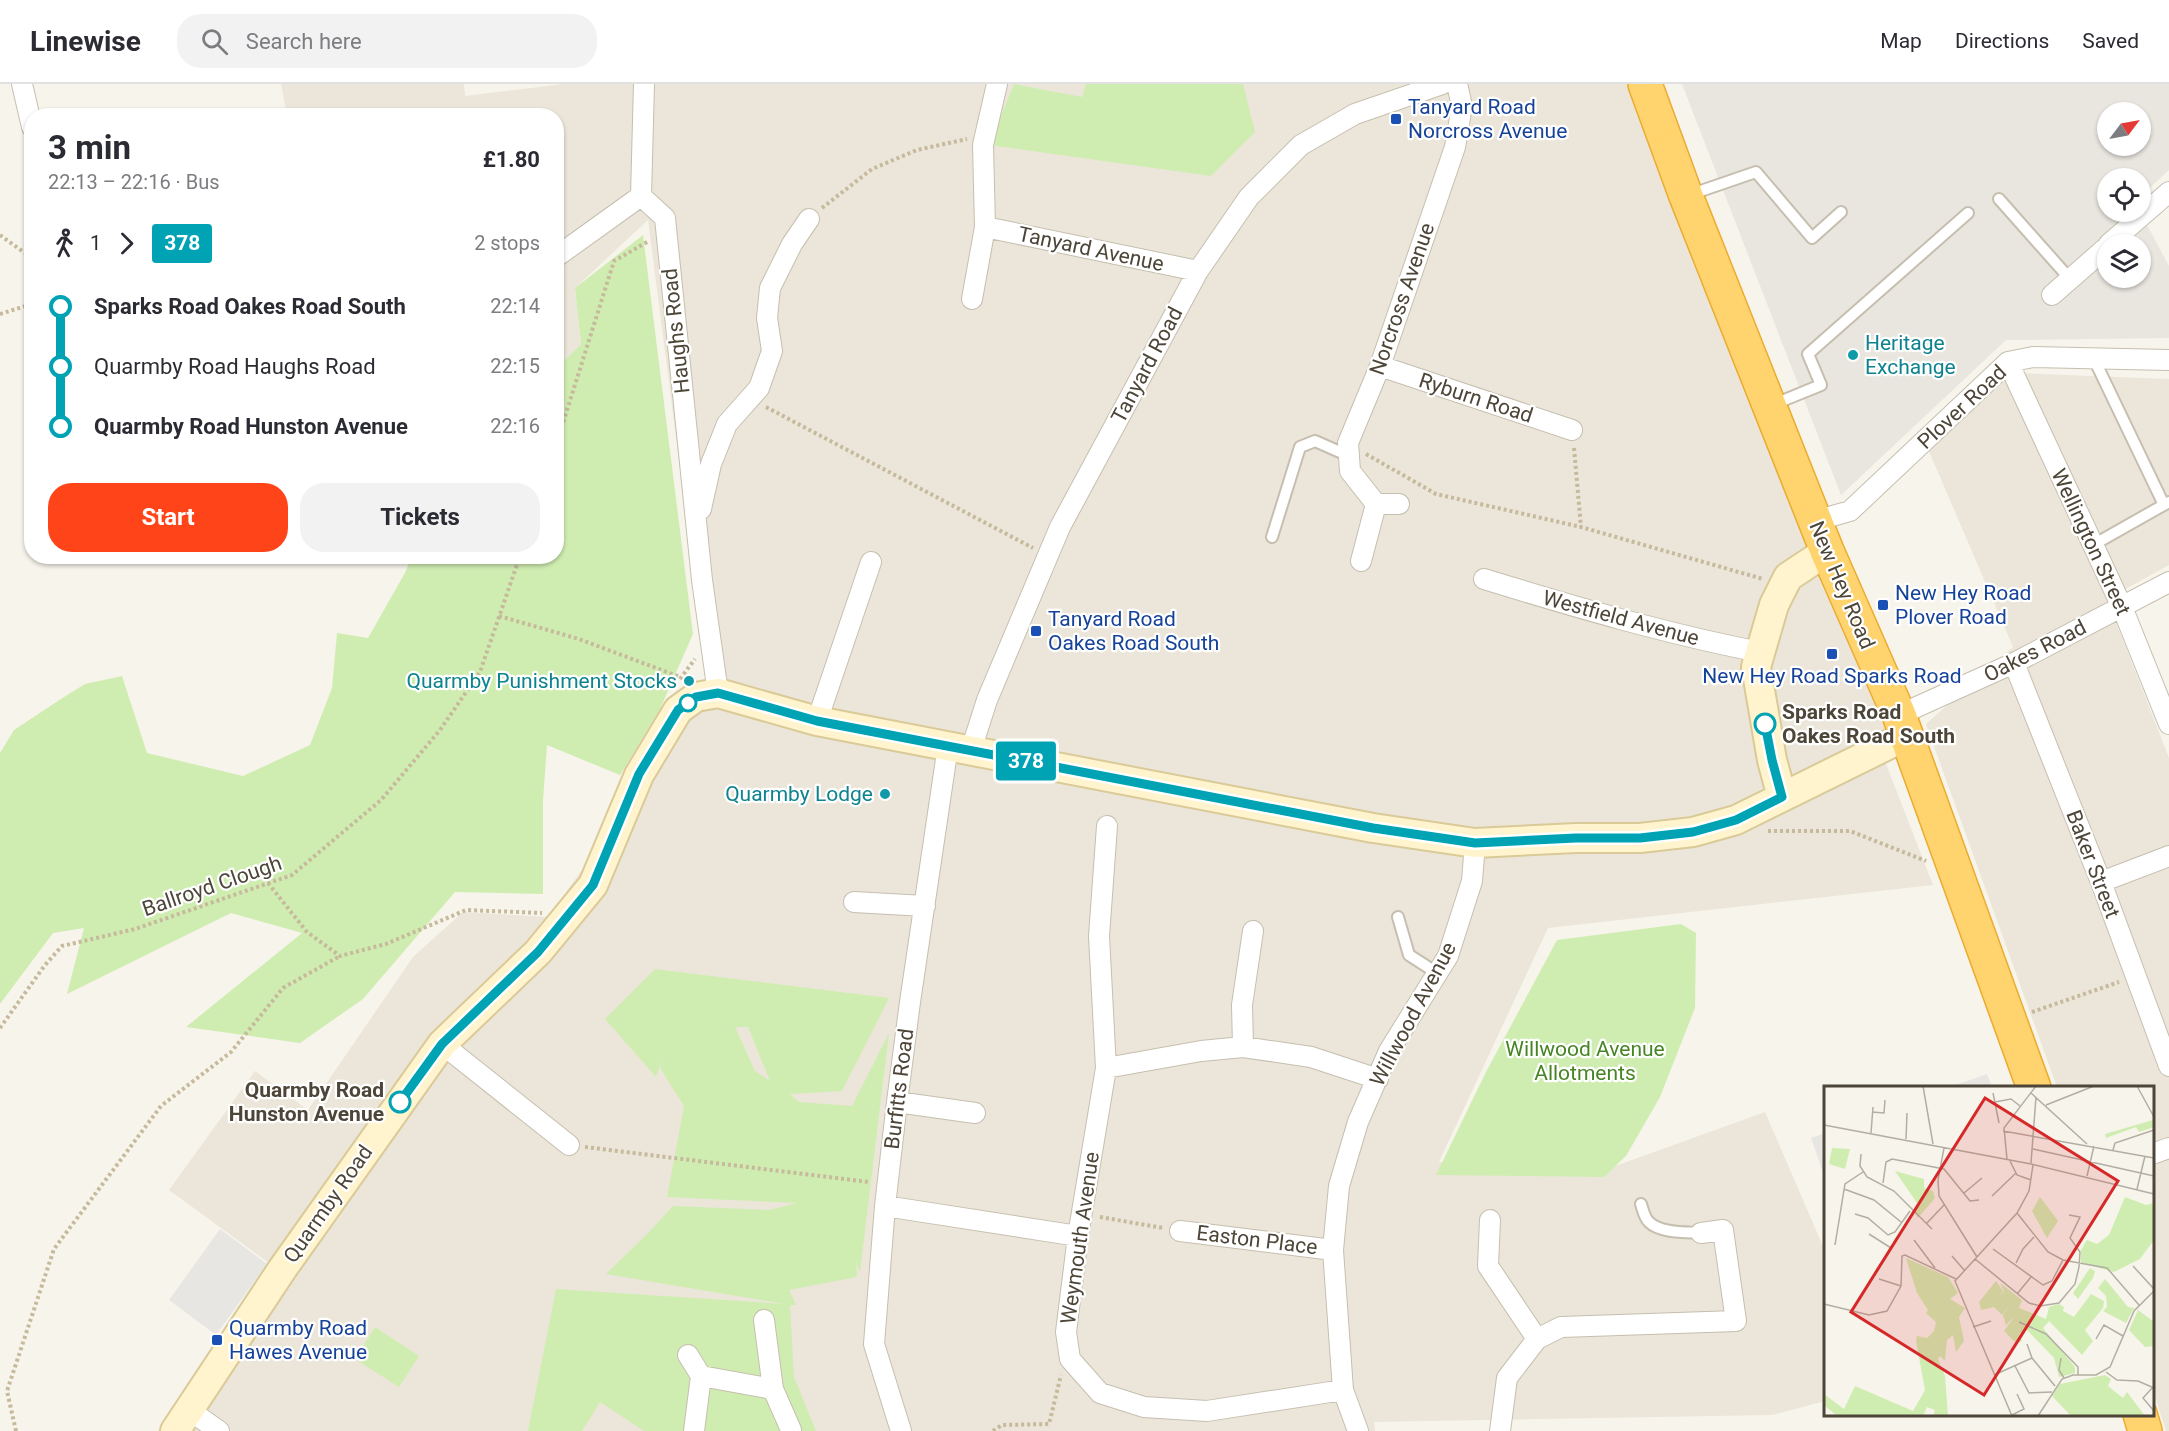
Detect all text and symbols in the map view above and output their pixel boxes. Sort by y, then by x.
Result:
search box [177,14,597,68]
text: Linewise [30,25,141,58]
icon: search [198,25,231,58]
text: Search here [246,29,362,54]
text: Map [1880,29,1922,53]
text: Directions [1955,29,2049,53]
text: Saved [2082,29,2139,53]
place label: Tanyard Road Norcross Avenue [1408,95,1567,143]
north arrow [2097,102,2151,156]
map controls [2097,102,2151,288]
marker: Tanyard Road Norcross Avenue [1389,112,1403,126]
text: 3 min [48,128,131,167]
text: £1.80 [483,147,540,172]
button: locate [2097,168,2151,222]
text: 22:13 – 22:16 · Bus [48,170,220,194]
street label: Norcross Avenue [1365,220,1439,378]
street label: Tanyard Avenue [1016,222,1166,276]
icon: walk [48,227,81,260]
icon: forward [110,227,143,260]
text: 1 [90,231,101,255]
text: 378 [164,231,200,255]
text: 2 stops [474,231,540,255]
button: layers [2097,234,2151,288]
street label: Haughs Road [658,267,694,395]
text: Sparks Road Oakes Road South [94,294,406,319]
text: 22:14 [490,294,540,318]
street label: Tanyard Road [1106,303,1188,427]
place label: Heritage Exchange [1865,331,1956,379]
marker: Heritage Exchange [1846,348,1860,362]
text: Quarmby Road Haughs Road [94,354,376,379]
text: 22:15 [490,354,540,378]
street label: Plover Road [1913,360,2011,454]
street label: Ryburn Road [1416,368,1536,428]
text: Quarmby Road Hunston Avenue [94,414,408,439]
text: 22:16 [490,414,540,438]
street label: Wellington Street [2047,465,2136,619]
button: Start [48,483,288,552]
button: Tickets [300,483,540,552]
street label: New Hey Road [1804,518,1880,652]
place label: New Hey Road Plover Road [1895,581,2031,629]
street label: Westfield Avenue [1540,586,1702,650]
marker: New Hey Road Plover Road [1876,598,1890,612]
place label: Tanyard Road Oakes Road South [1048,607,1219,655]
street label: Oakes Road [1980,615,2090,687]
marker: Tanyard Road Oakes Road South [1029,624,1043,638]
marker: New Hey Road Sparks Road [1825,647,1839,661]
place label: New Hey Road Sparks Road [1702,664,1962,688]
place label: Quarmby Punishment Stocks [406,669,677,693]
marker: Quarmby Punishment Stocks [682,674,696,688]
unlabelled marker [679,694,697,712]
place label: Sparks Road Oakes Road South [1782,700,1955,748]
marker: Sparks Road Oakes Road South [1754,713,1776,735]
line badge: 378 [992,742,1060,780]
text: 378 [1008,749,1044,773]
place label: Quarmby Lodge [725,782,873,806]
marker: Quarmby Lodge [878,787,892,801]
street label: Baker Street [2061,807,2125,922]
street label: Ballroyd Clough [139,851,285,921]
street label: Willwood Avenue [1365,938,1461,1090]
street label: Burfitts Road [880,1027,918,1151]
park label: Willwood Avenue Allotments [1505,1037,1665,1085]
place label: Quarmby Road Hunston Avenue [229,1078,384,1126]
inset map [1824,1086,2154,1416]
marker: Quarmby Road Hunston Avenue [389,1091,411,1113]
street label: Quarmby Road [279,1141,377,1267]
street label: Weymouth Avenue [1056,1150,1104,1326]
street label: Easton Place [1195,1221,1319,1259]
place label: Quarmby Road Hawes Avenue [229,1316,367,1364]
marker: Quarmby Road Hawes Avenue [210,1333,224,1347]

